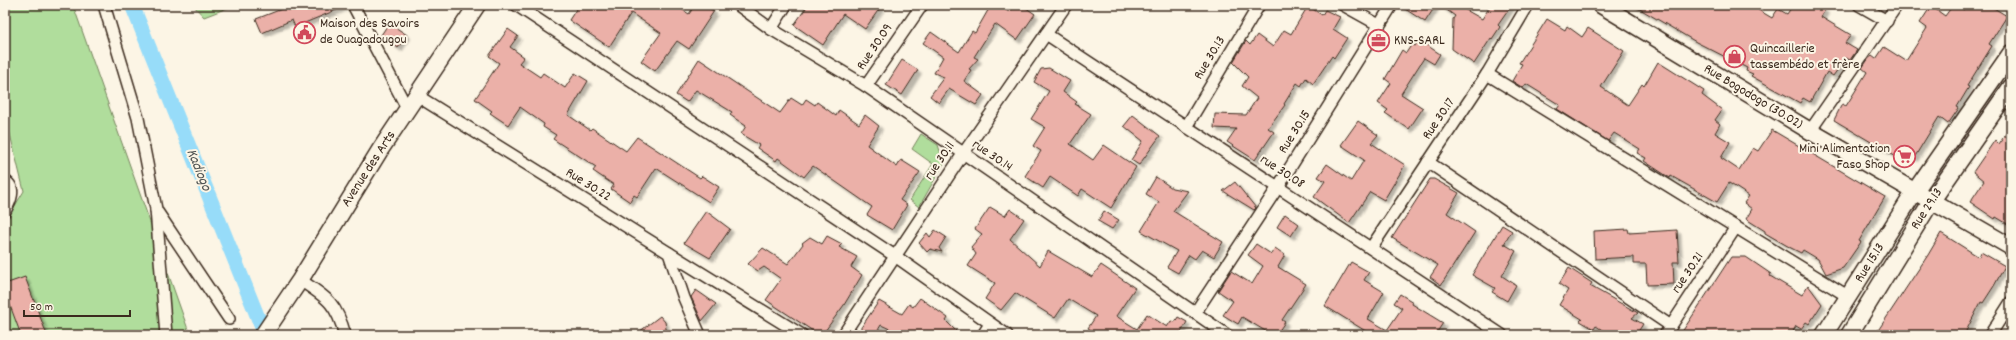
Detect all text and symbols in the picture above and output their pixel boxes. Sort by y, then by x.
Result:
place label: Maison des Savoirs de Ouagadougou [320,14,420,50]
public building icon: Maison des Savoirs de Ouagadougou [291,19,317,45]
street label: Rue 30.09 [852,20,898,74]
office icon: KNS-SARL [1366,28,1392,54]
place label: KNS-SARL [1394,31,1445,51]
street label: Rue 30.13 [1189,32,1231,84]
place label: Quincaillerie tassembédo et frère [1750,39,1859,75]
shop icon: Quincaillerie tassembédo et frère [1721,44,1747,70]
street label: Rue Bogodogo (30.02) [1700,59,1807,135]
street label: Rue 30.17 [1418,94,1460,144]
street label: Rue 30.15 [1274,106,1316,158]
street label: Avenue des Arts [337,127,401,211]
street label: rue 30.14 [967,135,1017,177]
street label: rue 30.11 [920,138,960,184]
place label: Mini Alimentation Faso Shop [1799,139,1890,175]
supermarket icon: Mini Alimentation Faso Shop [1892,144,1918,170]
water label: Kadiogo [180,146,217,196]
street label: rue 30.08 [1256,150,1309,194]
street label: Rue 30.22 [561,163,615,207]
street label: Rue 29.13 [1906,184,1948,234]
street label: Rue 15.13 [1850,239,1890,287]
street label: rue 30.21 [1667,248,1709,298]
scale bar [24,292,130,318]
text: 50 m [30,299,53,316]

